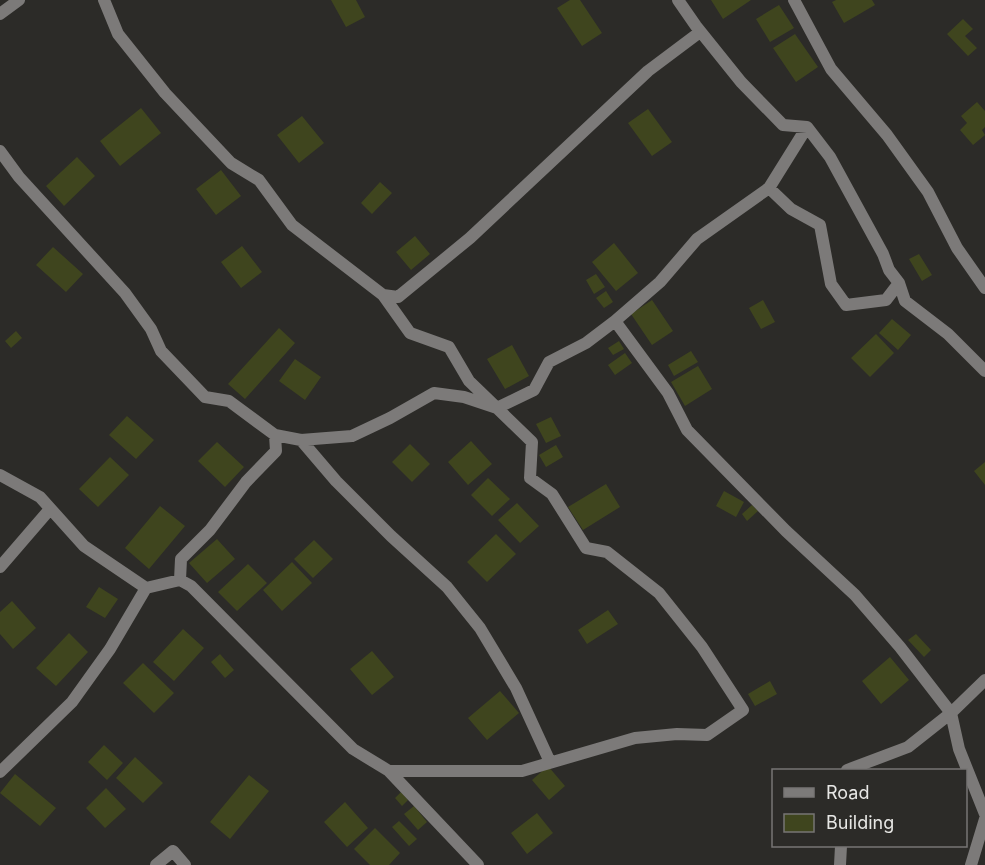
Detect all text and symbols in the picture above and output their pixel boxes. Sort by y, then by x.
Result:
legend [772,769,967,847]
text: Road [826,782,869,803]
text: Building [826,812,894,833]

